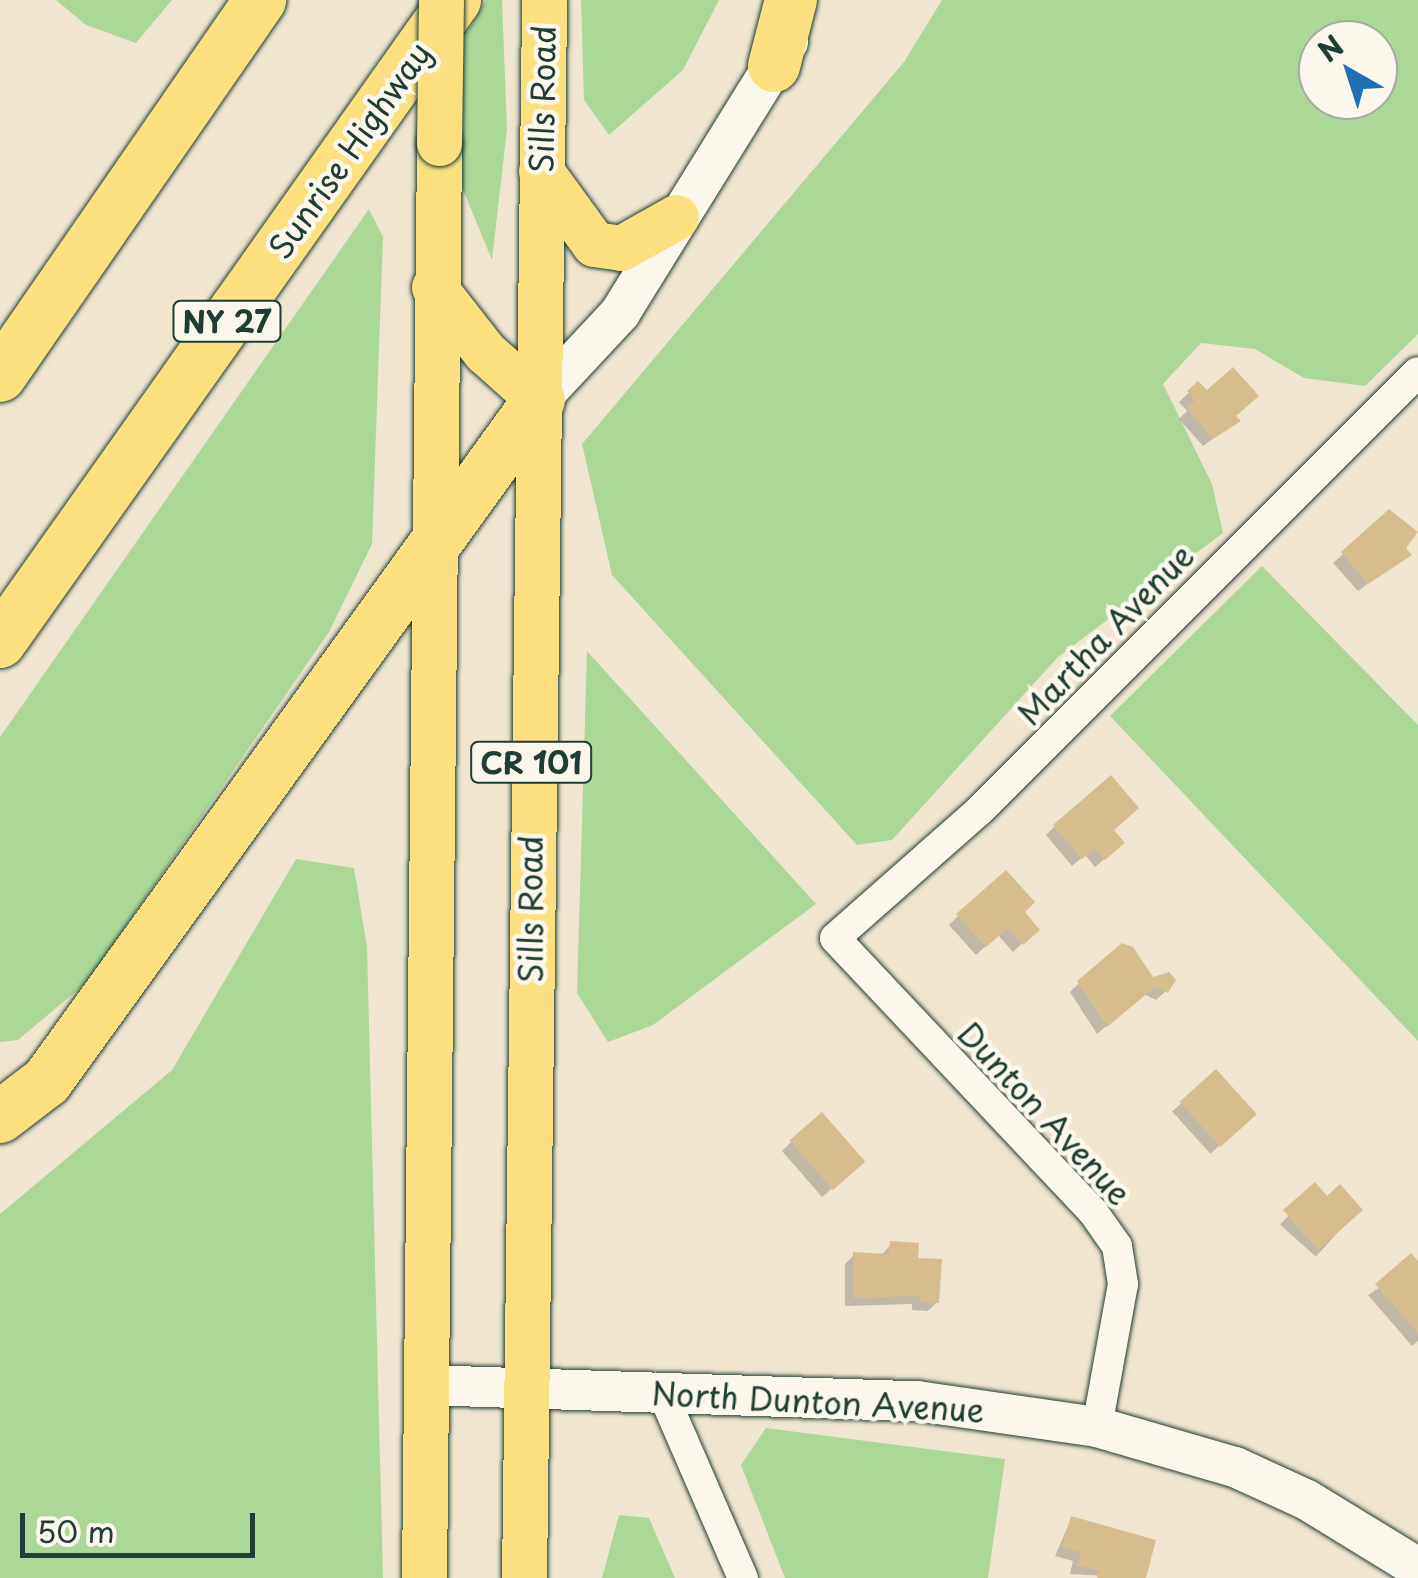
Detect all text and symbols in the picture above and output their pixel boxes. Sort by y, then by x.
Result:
north arrow [1298,20,1398,120]
street label: Sills Road [522,24,562,174]
text: N [1308,24,1352,72]
street label: Sunrise Highway [260,34,438,266]
road number: NY 27 [170,296,284,346]
street label: Martha Avenue [1009,536,1201,732]
road number: CR 101 [468,737,594,787]
street label: Sills Road [511,834,549,984]
street label: Dunton Avenue [952,1015,1138,1211]
street label: North Dunton Avenue [651,1373,985,1429]
scale bar [25,1493,260,1555]
text: 50 m [37,1508,115,1553]

